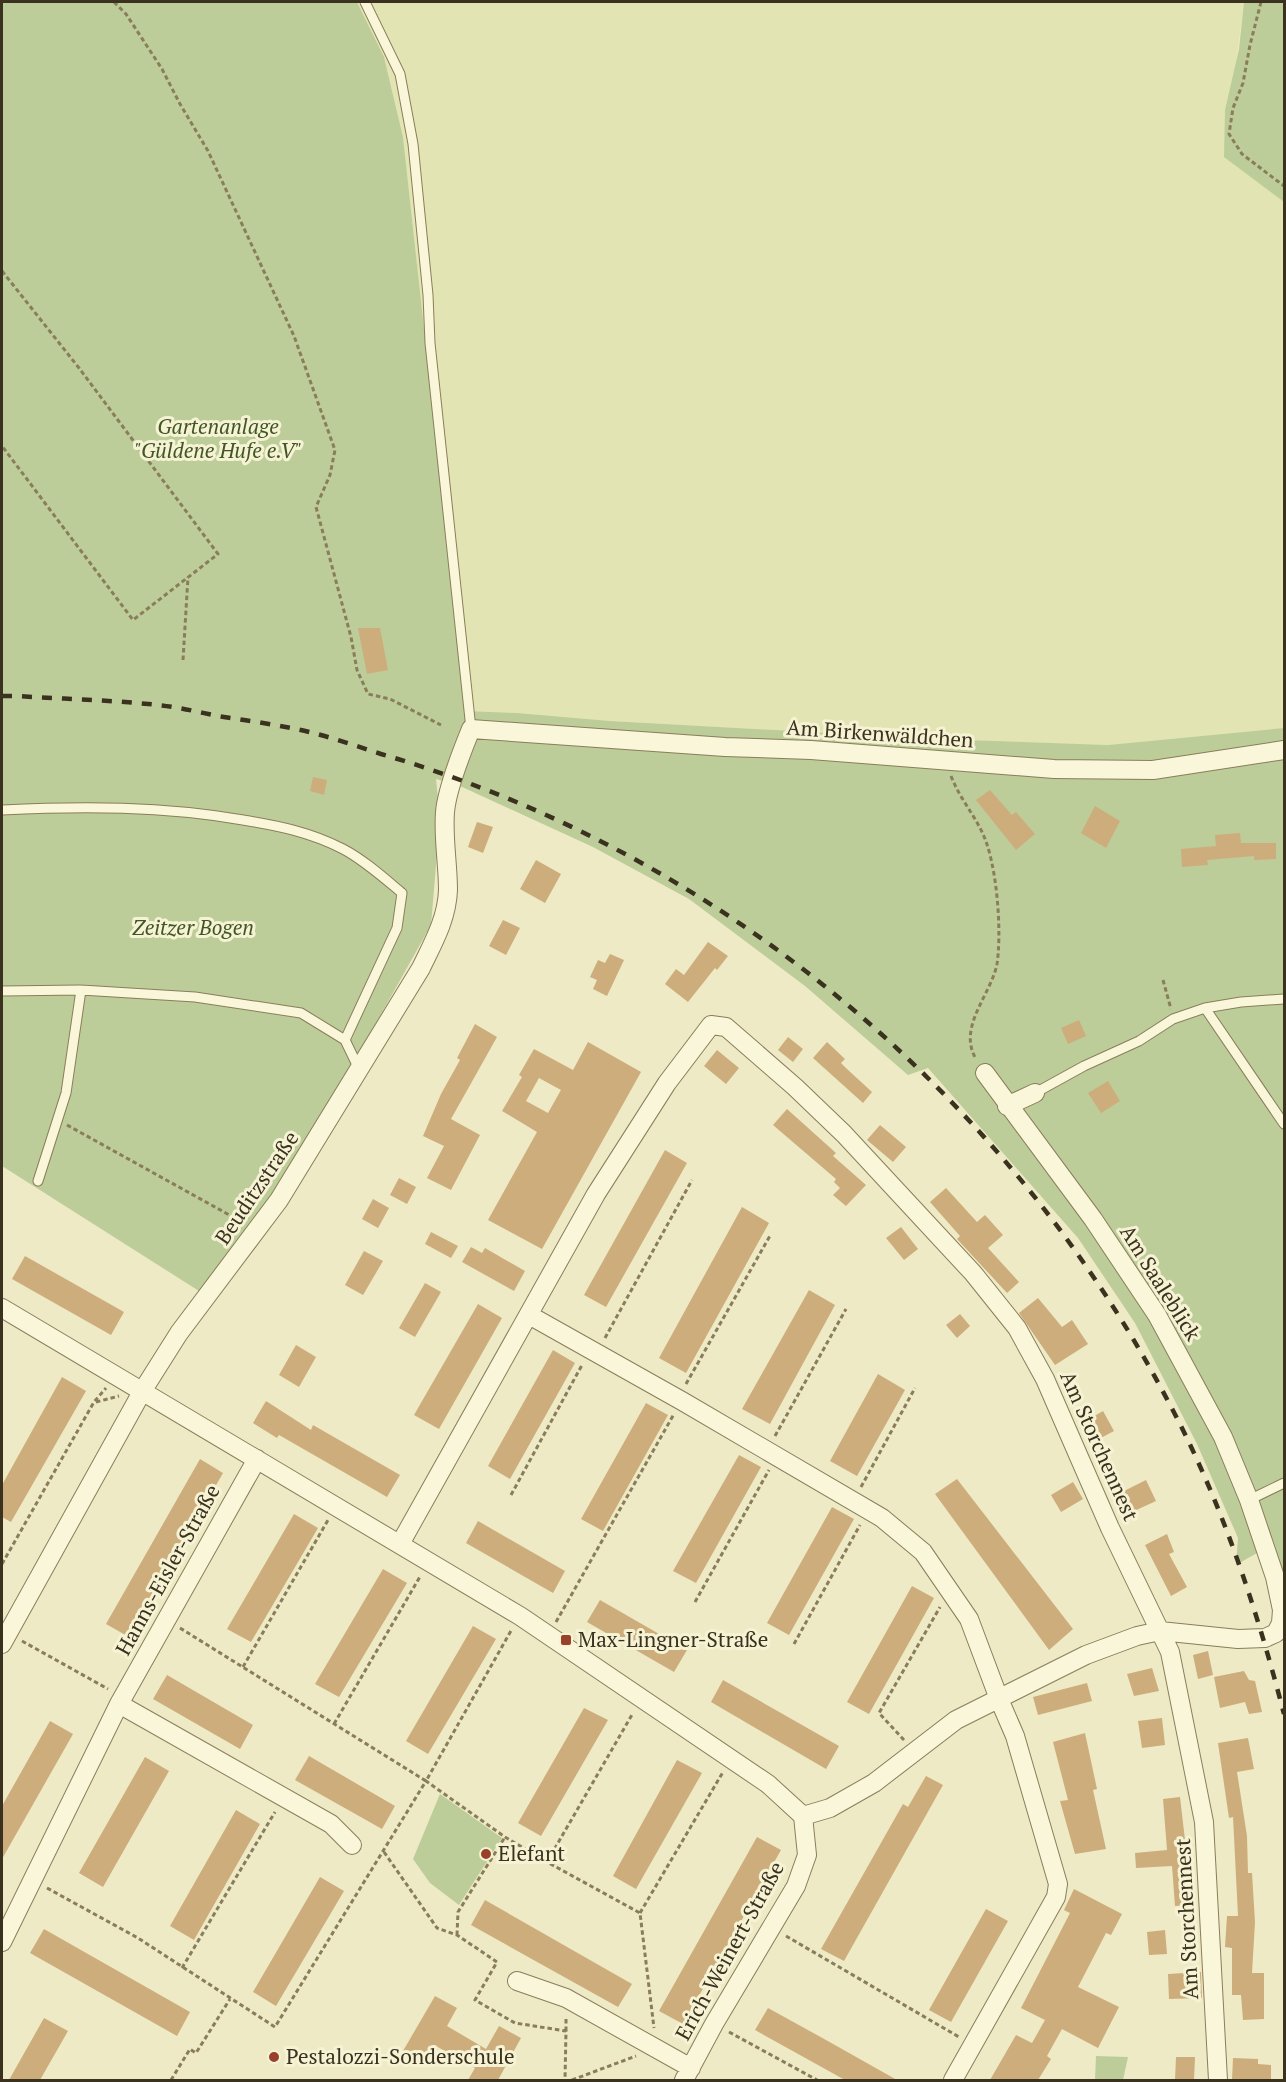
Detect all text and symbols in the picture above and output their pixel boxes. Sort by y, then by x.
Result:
park label: Gartenanlage "Güldene Hufe e.V" [134,412,302,464]
street label: Am Birkenwäldchen [786,712,975,754]
park label: Zeitzer Bogen [132,913,254,941]
street label: Beuditzstraße [208,1125,304,1250]
street label: Am Saaleblick [1114,1219,1208,1346]
street label: Am Storchennest [1054,1366,1146,1525]
street label: Hanns-Eisler-Straße [109,1479,226,1660]
place label: Max-Lingner-Straße [578,1625,768,1653]
marker: Max-Lingner-Straße [559,1633,573,1647]
street label: Am Storchennest [1168,1838,1204,2000]
place label: Elefant [498,1839,565,1867]
marker: Elefant [479,1847,493,1861]
street label: Erich-Weinert-Straße [668,1856,790,2045]
place label: Pestalozzi-Sonderschule [286,2042,515,2070]
marker: Pestalozzi-Sonderschule [267,2050,281,2064]

